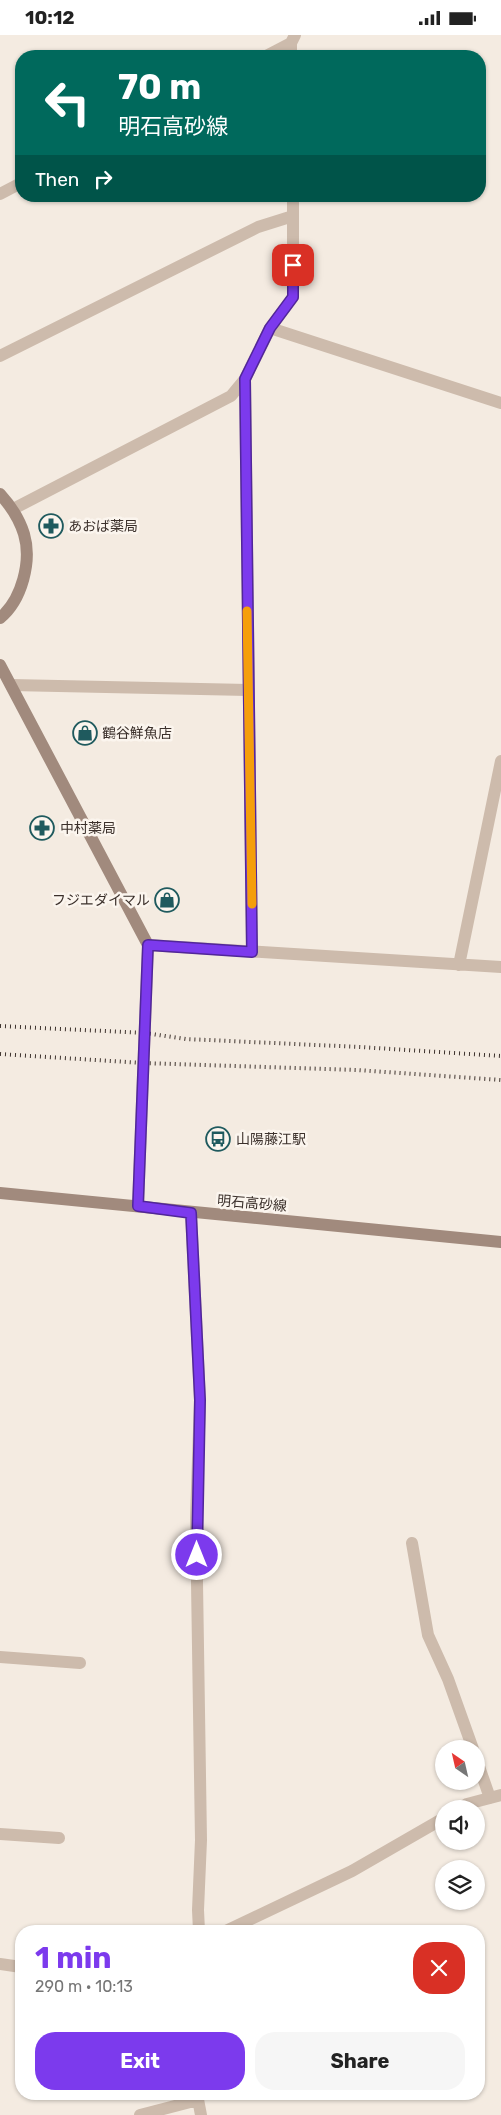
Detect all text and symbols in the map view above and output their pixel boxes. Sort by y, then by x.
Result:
text: 10:12 [25,6,75,29]
text: 70 m [118,66,201,108]
icon: left [35,70,100,135]
text: 明石高砂線 [118,113,228,140]
icon: right [89,165,117,193]
text: Then [35,168,79,191]
pin [272,244,314,286]
icon: arrive [279,251,307,279]
pharmacy icon: あおば薬局 [38,513,64,539]
place label: あおば薬局 [68,518,138,535]
shop icon: 鶴谷鮮魚店 [72,720,98,746]
place label: 鶴谷鮮魚店 [102,725,172,742]
pharmacy icon: 中村薬局 [29,815,55,841]
place label: 中村薬局 [60,820,116,837]
shop icon: フジエダイマル [154,887,180,913]
place label: フジエダイマル [52,892,150,909]
bus stop icon: 山陽藤江駅 [205,1126,231,1152]
place label: 山陽藤江駅 [236,1131,306,1148]
street label: 明石高砂線 [216,1192,288,1215]
position arrow [170,1528,222,1580]
north arrow [435,1740,485,1790]
map controls [435,1740,485,1910]
button: sound [435,1800,485,1850]
button: layers [435,1860,485,1910]
text: 1 min [35,1940,112,1976]
button: close [413,1942,465,1994]
text: 290 m · 10:13 [35,1977,133,1996]
button: Exit [35,2032,245,2090]
button: Share [255,2032,465,2090]

